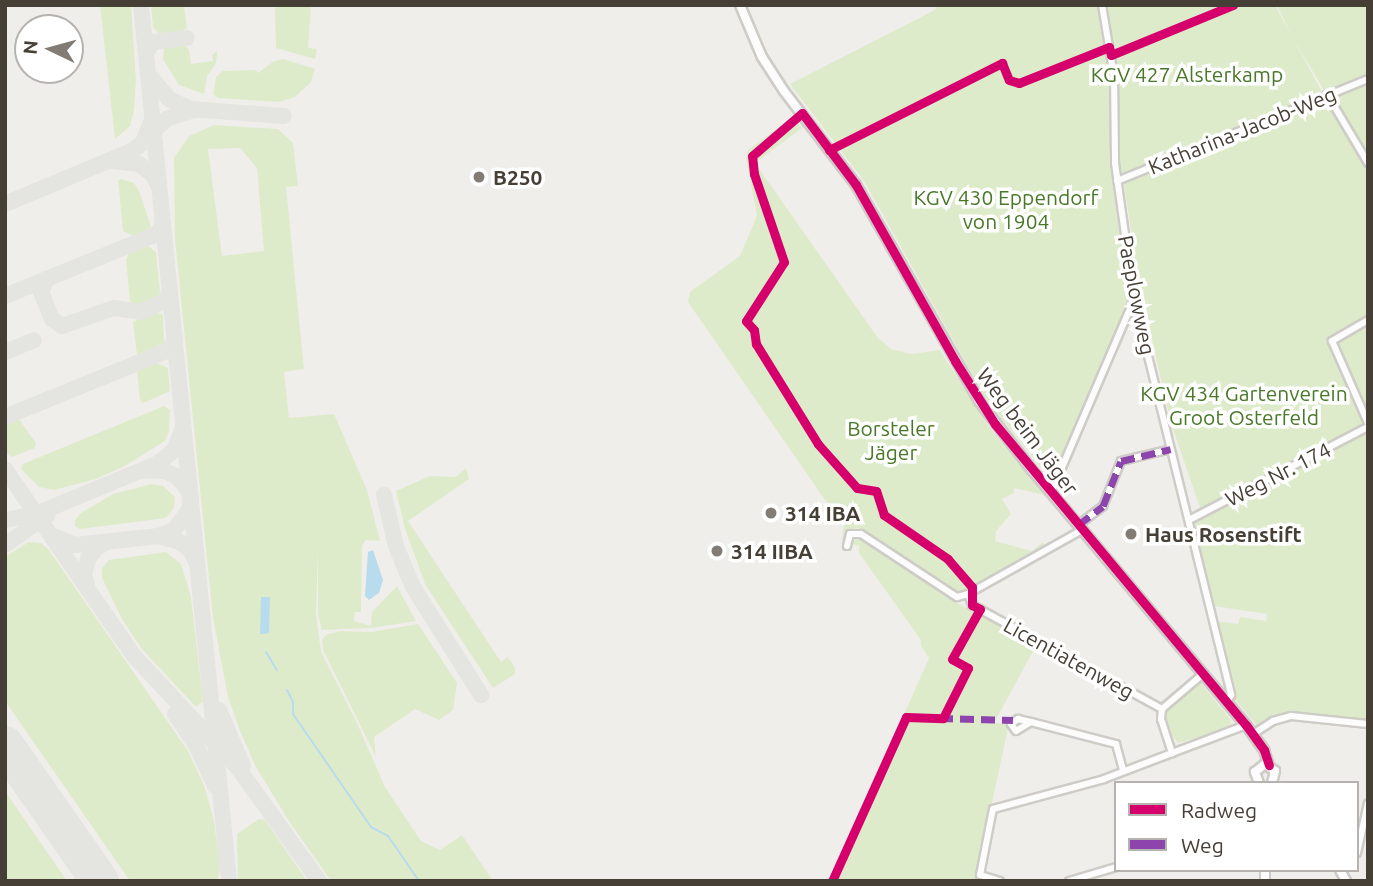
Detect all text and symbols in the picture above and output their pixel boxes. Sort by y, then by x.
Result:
north arrow [14,14,84,84]
text: N [18,39,42,55]
park label: KGV 427 Alsterkamp [1091,61,1283,87]
street label: Katharina-Jacob-Weg [1144,81,1340,179]
place label: B250 [493,164,542,190]
marker: B250 [471,169,487,185]
park label: KGV 430 Eppendorf von 1904 [913,184,1099,234]
street label: Paeplowweg [1113,233,1161,357]
street label: Weg beim Jäger [972,363,1084,499]
park label: KGV 434 Gartenverein Groot Osterfeld [1140,380,1348,430]
park label: Borsteler Jäger [847,415,935,465]
street label: Weg Nr. 174 [1221,437,1335,511]
place label: 314 IBA [785,500,860,526]
marker: 314 IBA [763,505,779,521]
place label: Haus Rosenstift [1145,521,1302,547]
marker: Haus Rosenstift [1123,526,1139,542]
place label: 314 IIBA [731,538,813,564]
marker: 314 IIBA [709,543,725,559]
street label: Licentiatenweg [1000,612,1138,704]
legend [1114,781,1359,872]
text: Radweg [1181,798,1257,822]
text: Weg [1181,833,1224,857]

